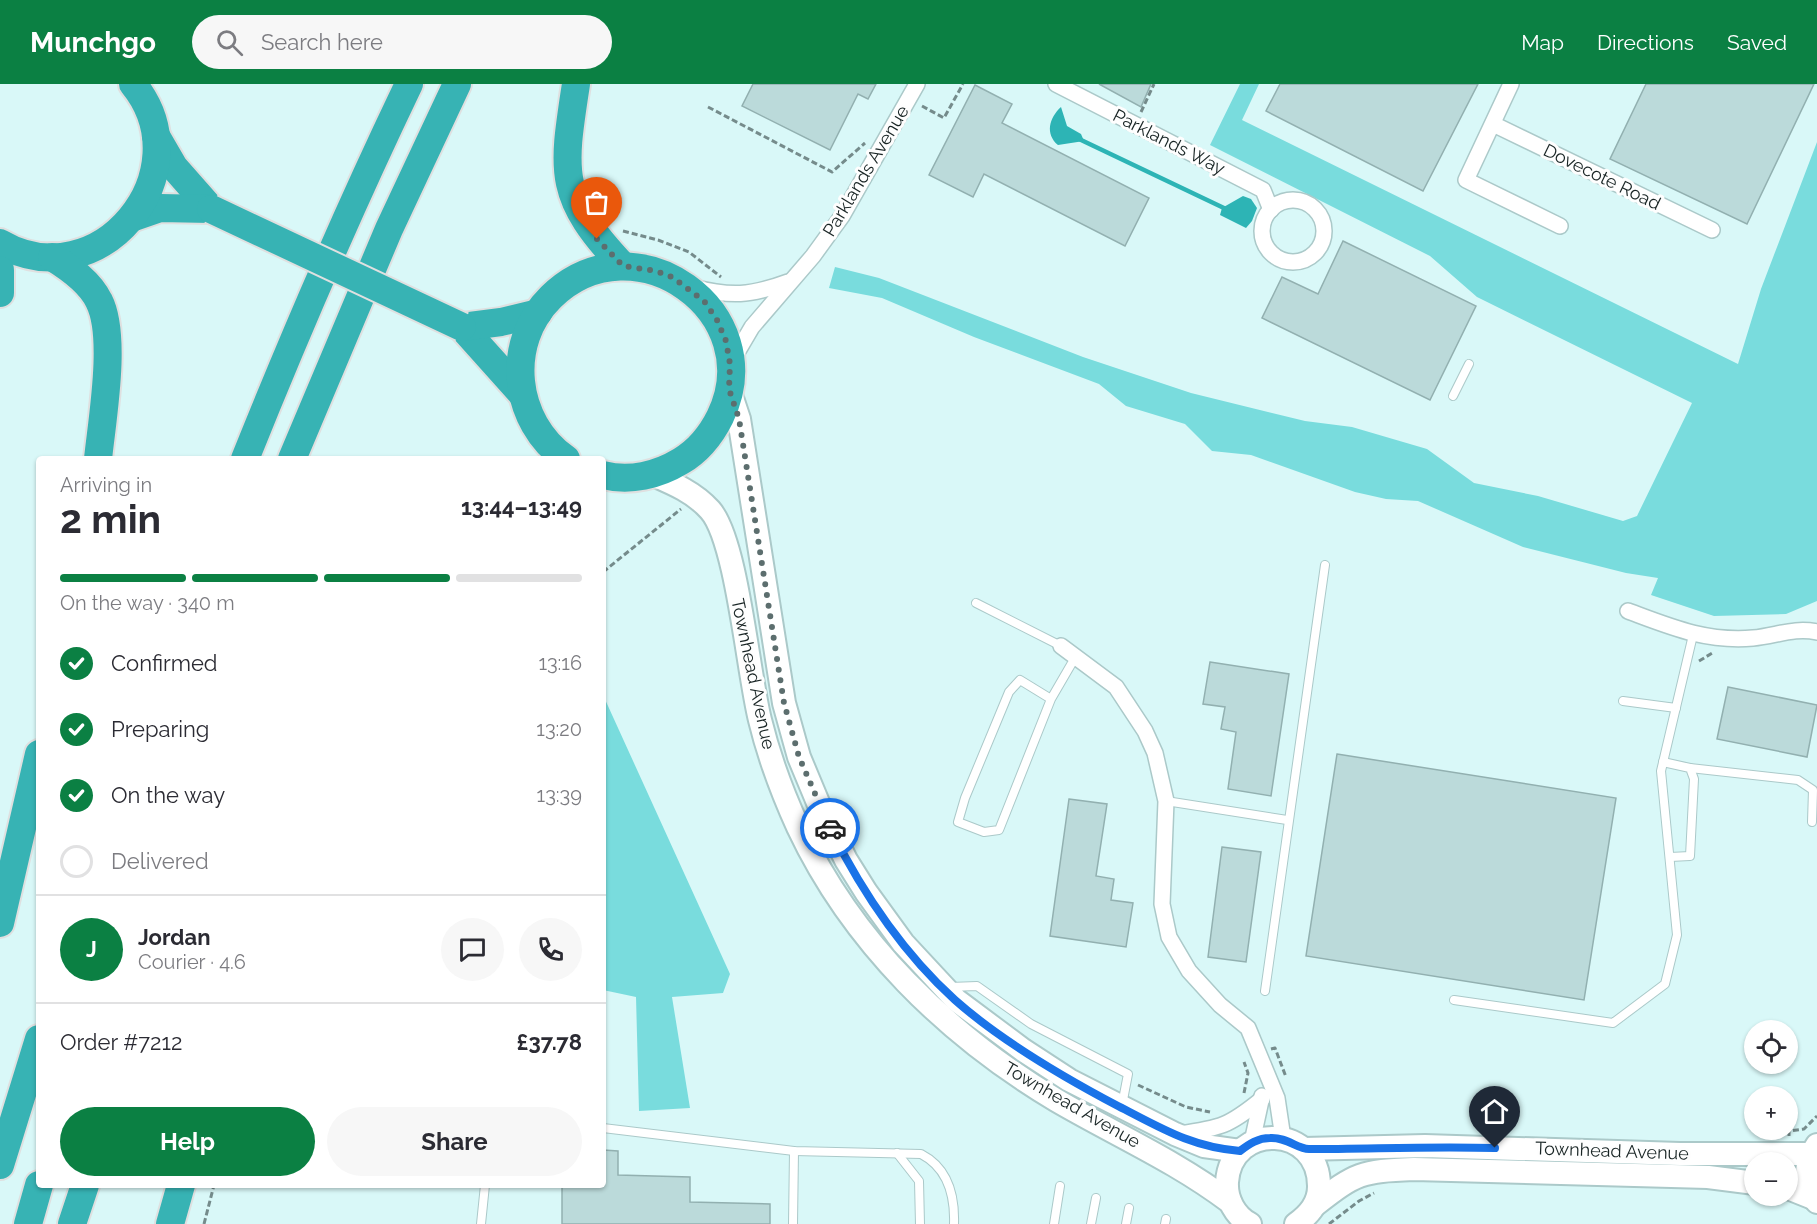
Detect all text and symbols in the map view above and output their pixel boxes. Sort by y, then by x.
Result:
search box [192,15,612,69]
text: Munchgo [30,26,156,59]
icon: search [213,26,246,59]
text: Search here [261,29,383,55]
text: Map [1521,30,1564,55]
text: Directions [1597,30,1694,55]
text: Saved [1727,30,1787,55]
street label: Parklands Avenue [818,101,913,240]
street label: Parklands Way [1110,104,1229,179]
street label: Dovecote Road [1540,139,1664,214]
pin [571,177,622,239]
icon: bag [580,186,613,219]
text: Arriving in [60,473,152,497]
text: 13:44–13:49 [461,494,582,520]
text: 2 min [60,496,161,542]
text: On the way · 340 m [60,591,235,615]
street label: Townhead Avenue [727,597,780,752]
icon: check [60,647,93,680]
text: Confirmed [111,650,218,676]
text: 13:16 [538,651,582,675]
icon: check [60,713,93,746]
text: Preparing [111,716,209,742]
text: 13:20 [536,717,582,741]
icon: check [60,779,93,812]
text: On the way [111,782,225,808]
text: 13:39 [537,783,582,807]
courier [800,798,860,858]
icon: car [814,812,847,845]
text: Delivered [111,848,209,874]
button: chat [441,918,504,981]
button: phone [519,918,582,981]
text: Jordan [138,924,210,950]
text: J [86,936,97,962]
text: Courier · 4.6 [138,950,246,974]
map controls [1744,1020,1798,1206]
button: locate [1744,1020,1798,1074]
text: Order #7212 [60,1029,182,1055]
text: £37.78 [516,1029,582,1055]
street label: Townhead Avenue [1000,1057,1144,1152]
pin [1469,1086,1520,1148]
button: + [1744,1086,1798,1140]
icon: home [1478,1095,1511,1128]
button: Help [60,1107,315,1176]
button: Share [327,1107,582,1176]
street label: Townhead Avenue [1535,1137,1690,1164]
button: − [1744,1152,1798,1206]

